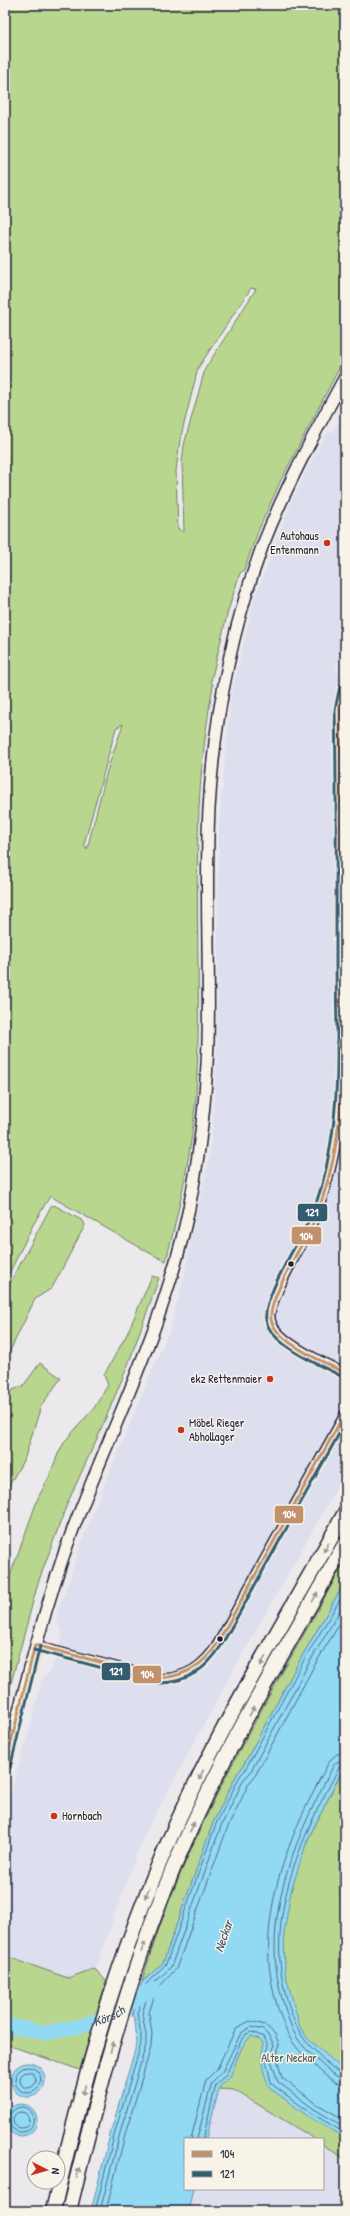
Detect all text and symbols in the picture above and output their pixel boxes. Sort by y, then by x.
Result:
place label: Autohaus Entenmann [270,527,319,558]
marker: Autohaus Entenmann [322,538,332,548]
line badge: 121 [297,1203,328,1222]
text: 121 [305,1205,319,1219]
line badge: 104 [291,1226,322,1245]
text: 104 [299,1229,313,1243]
unlabelled marker [286,1259,296,1269]
place label: ekz Rettenmaier [191,1370,262,1387]
marker: ekz Rettenmaier [265,1374,275,1384]
place label: Möbel Rieger Abhollager [189,1414,245,1445]
marker: Möbel Rieger Abhollager [176,1425,186,1435]
line badge: 104 [274,1505,304,1524]
text: 104 [282,1507,296,1521]
one-way arrow [323,1541,329,1553]
one-way arrow [312,1592,318,1603]
unlabelled marker [215,1634,225,1644]
one-way arrow [259,1655,266,1667]
line badge: 121 [101,1662,131,1681]
text: 121 [109,1664,123,1678]
line badge: 104 [132,1665,162,1684]
text: 104 [140,1667,154,1681]
one-way arrow [248,1705,255,1717]
one-way arrow [198,1769,204,1781]
place label: Hornbach [62,1807,102,1824]
marker: Hornbach [49,1811,59,1821]
one-way arrow [189,1821,195,1832]
one-way arrow [144,1888,150,1899]
water label: Neckar [209,1916,237,1954]
one-way arrow [141,1940,147,1952]
water label: Körsch [90,2000,129,2030]
one-way arrow [109,2041,115,2054]
park label: Alter Neckar [261,2049,317,2066]
one-way arrow [81,2084,87,2096]
legend [184,2138,324,2190]
text: 104 [220,2145,235,2162]
north arrow [26,2150,66,2190]
text: 121 [220,2165,234,2182]
text: N [49,2167,63,2175]
one-way arrow [76,2167,82,2179]

